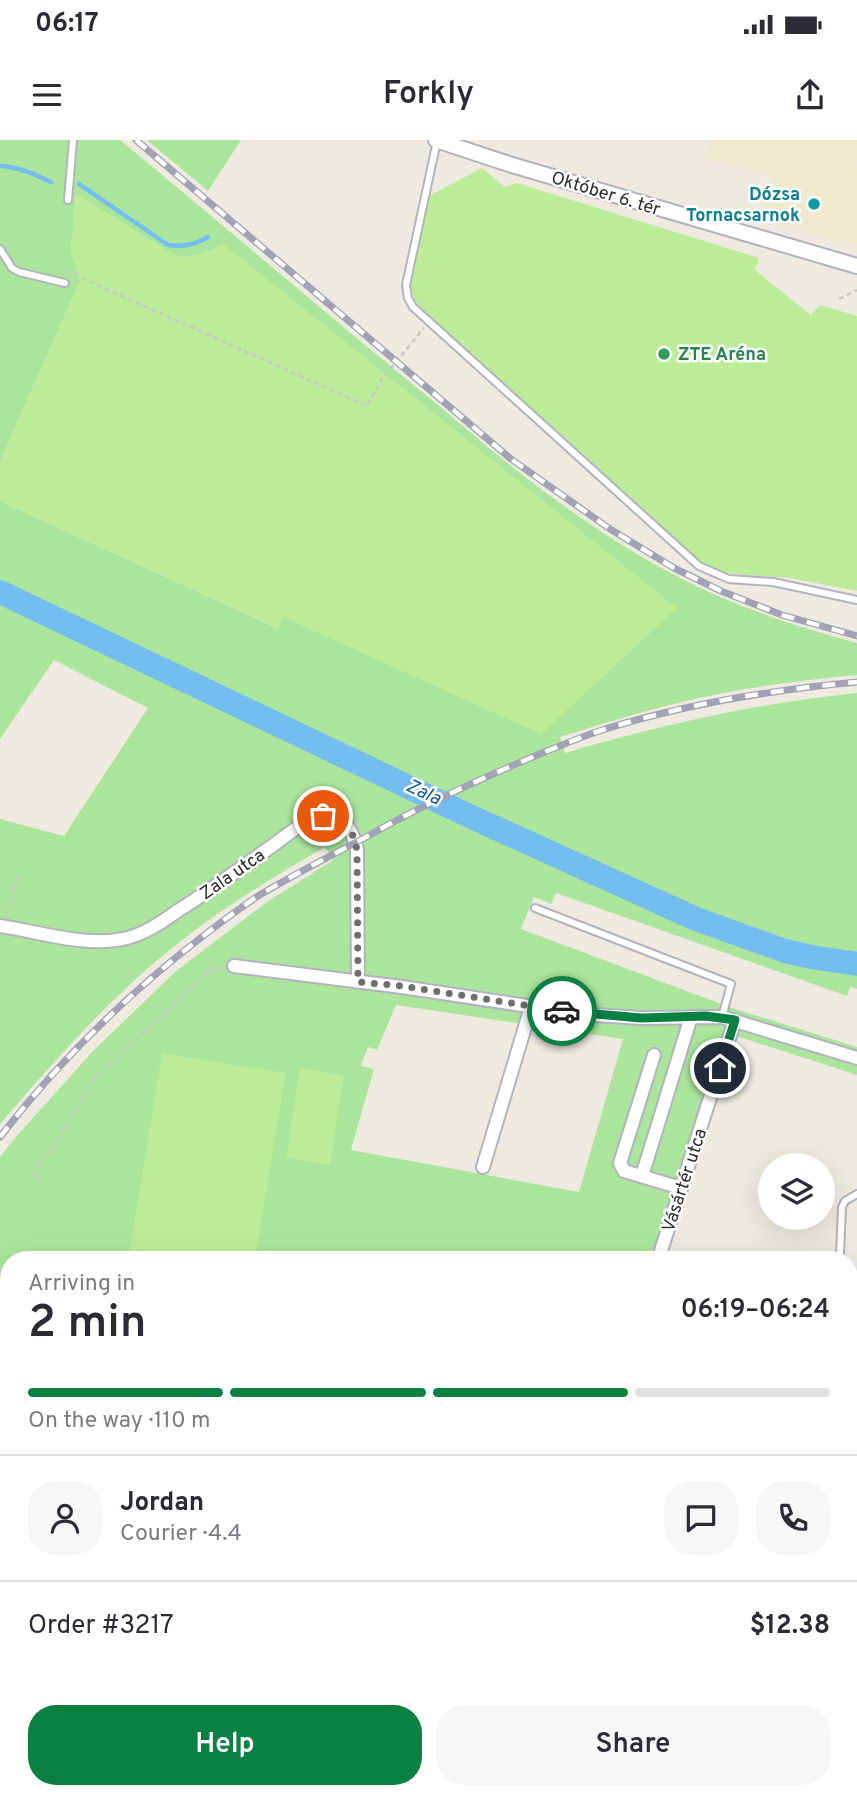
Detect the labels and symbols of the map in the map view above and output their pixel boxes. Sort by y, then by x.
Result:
street label: Október 6. tér [548,167,663,222]
place label: Dózsa Tornacsarnok [686,184,800,228]
marker: Dózsa Tornacsarnok [806,196,822,212]
place label: ZTE Aréna [678,344,766,367]
marker: ZTE Aréna [656,346,672,362]
water label: Zala [402,774,445,811]
pin [293,786,353,846]
street label: Zala utca [196,844,270,906]
courier [527,976,597,1046]
pin [690,1038,750,1098]
street label: Vásártér utca [658,1126,713,1235]

